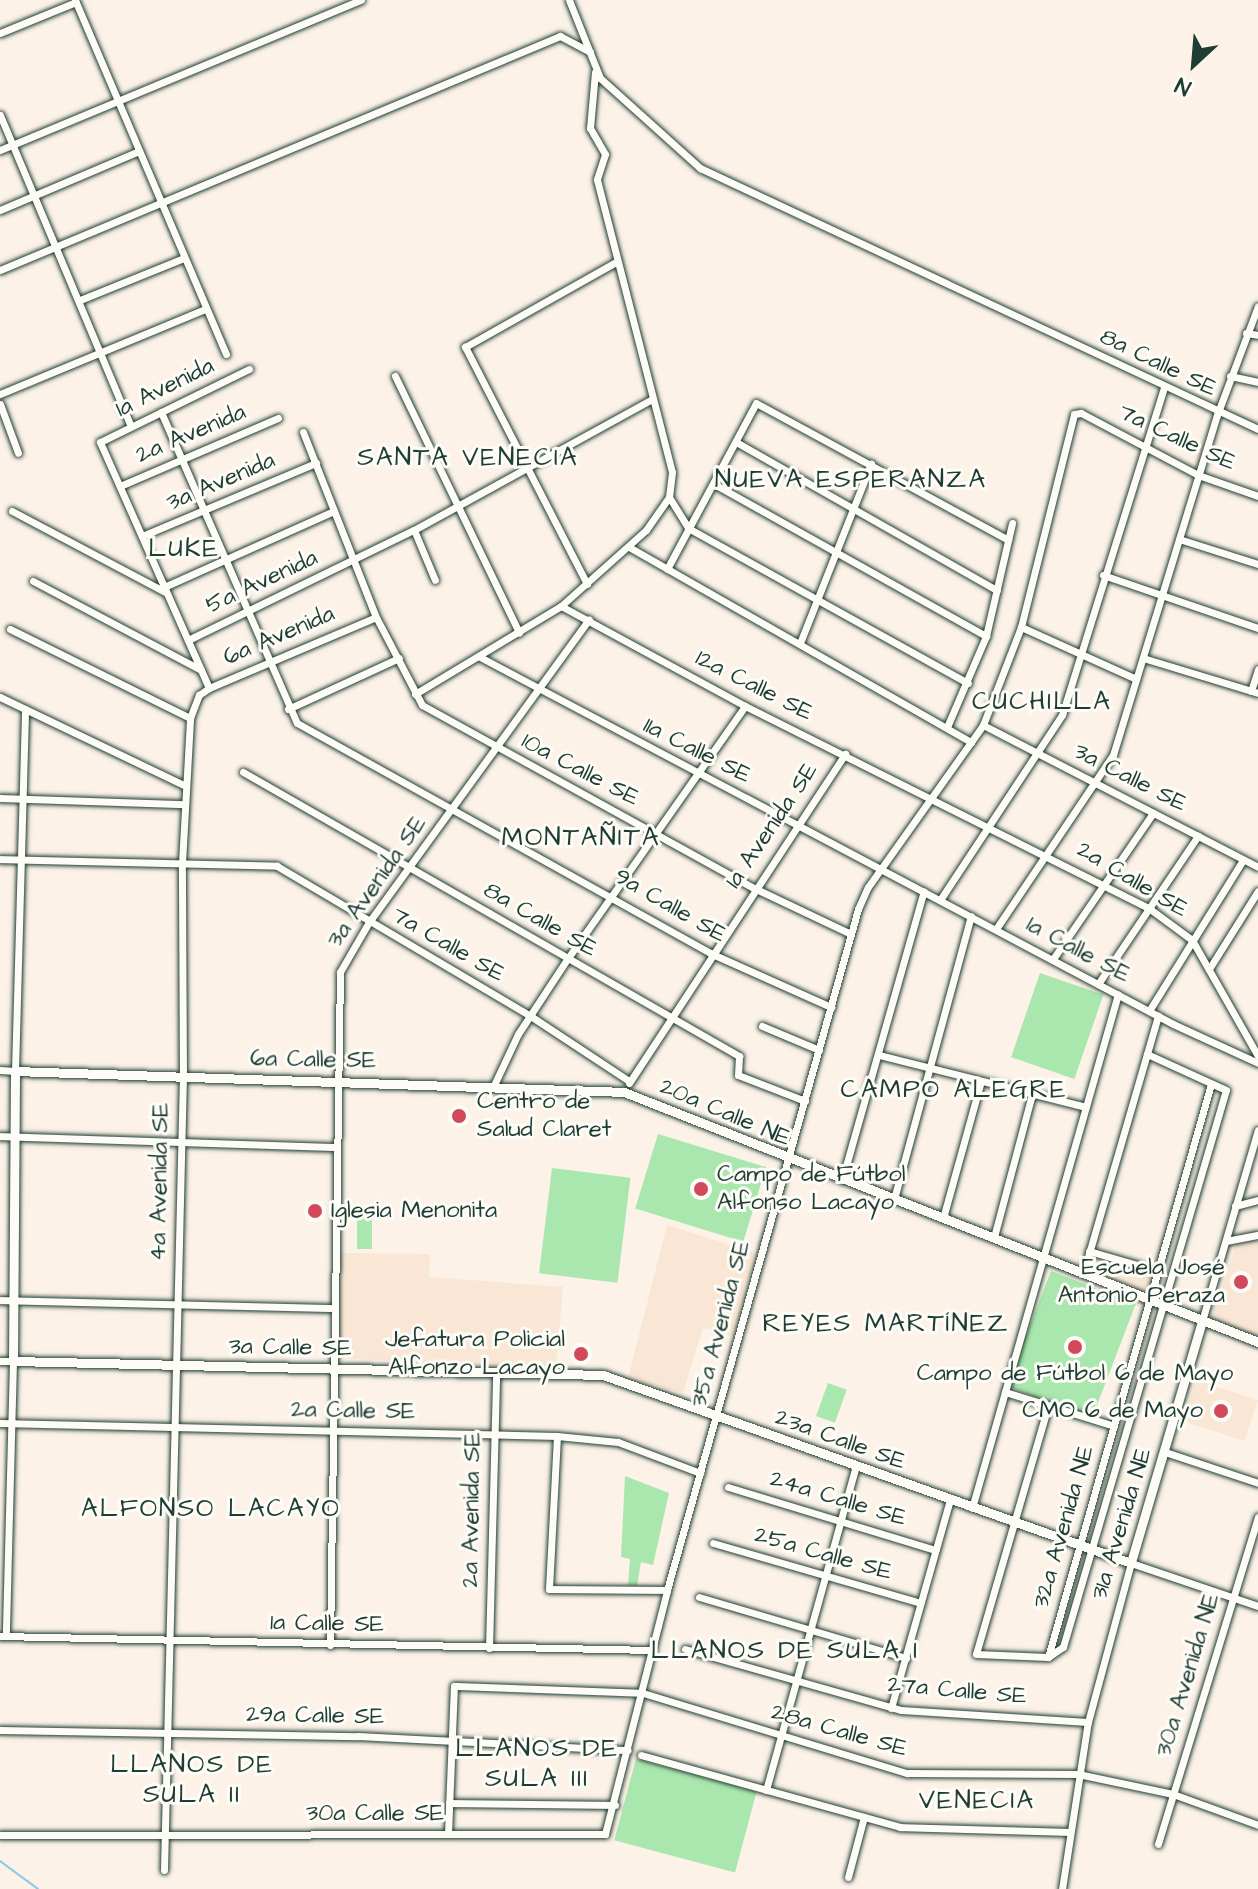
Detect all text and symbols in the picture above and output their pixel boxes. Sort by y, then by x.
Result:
north arrow [1154,24,1234,104]
text: N [1170,69,1196,103]
street label: 8a Calle SE [1095,322,1221,404]
street label: 1a Avenida [111,352,219,424]
street label: 2a Avenida [132,398,250,470]
street label: 7a Calle SE [1114,398,1240,478]
district label: SANTA VENECIA [357,442,579,474]
street label: 3a Avenida [162,446,280,518]
district label: NUEVA ESPERANZA [715,464,987,496]
district label: LUKE [148,533,220,565]
street label: 5a Avenida [202,544,322,620]
street label: 6a Avenida [219,600,339,672]
street label: 12a Calle SE [691,644,817,728]
district label: CUCHILLA [972,686,1112,718]
street label: 11a Calle SE [638,712,756,790]
street label: 10a Calle SE [516,727,644,813]
street label: 3a Calle SE [1069,737,1191,819]
street label: 1a Avenida SE [719,758,825,894]
street label: 3a Avenida SE [321,811,433,953]
district label: MONTAÑITA [501,822,661,854]
street label: 2a Calle SE [1071,836,1193,924]
street label: 9a Calle SE [609,862,731,950]
street label: 8a Calle SE [478,876,602,964]
street label: 7a Calle SE [386,901,510,989]
street label: 1a Calle SE [1021,911,1135,989]
street label: 6a Calle SE [250,1045,376,1075]
street label: 20a Calle NE [655,1073,795,1153]
district label: CAMPO ALEGRE [841,1074,1067,1106]
place label: Centro de Salud Claret [477,1088,611,1144]
street label: 4a Avenida SE [144,1103,176,1261]
marker: Centro de Salud Claret [448,1105,470,1127]
place label: Campo de Fútbol Alfonso Lacayo [717,1161,906,1217]
marker: Campo de Fútbol Alfonso Lacayo [692,1180,710,1198]
place label: Iglesia Menonita [331,1197,497,1225]
marker: Iglesia Menonita [306,1202,324,1220]
street label: 35a Avenida SE [685,1238,757,1410]
place label: Escuela José Antonio Peraza [1058,1254,1225,1310]
marker: Escuela José Antonio Peraza [1232,1273,1250,1291]
district label: REYES MARTÍNEZ [762,1308,1010,1340]
place label: Jefatura Policial Alfonzo Lacayo [385,1326,565,1382]
street label: 3a Calle SE [228,1333,352,1363]
marker: Campo de Fútbol 6 de Mayo [1066,1338,1084,1356]
marker: Jefatura Policial Alfonzo Lacayo [572,1345,590,1363]
place label: Campo de Fútbol 6 de Mayo [917,1360,1233,1388]
street label: 2a Calle SE [290,1396,416,1426]
place label: CMO 6 de Mayo [1022,1397,1203,1425]
marker: CMO 6 de Mayo [1210,1400,1232,1422]
street label: 23a Calle SE [771,1403,909,1477]
street label: 2a Avenida SE [456,1432,488,1588]
street label: 32a Avenida NE [1027,1442,1101,1612]
street label: 31a Avenida NE [1085,1445,1159,1603]
street label: 24a Calle SE [766,1465,910,1533]
district label: ALFONSO LACAYO [81,1493,341,1525]
street label: 25a Calle SE [751,1521,895,1587]
street label: 30a Avenida NE [1150,1590,1226,1760]
street label: 1a Calle SE [270,1609,384,1639]
district label: LLANOS DE SULA I [651,1635,919,1667]
street label: 27a Calle SE [886,1671,1028,1711]
street label: 28a Calle SE [768,1698,910,1764]
street label: 29a Calle SE [246,1700,384,1732]
district label: LLANOS DE SULA III [455,1733,619,1794]
district label: LLANOS DE SULA II [110,1749,274,1810]
district label: VENECIA [919,1785,1035,1817]
street label: 30a Calle SE [306,1800,444,1828]

